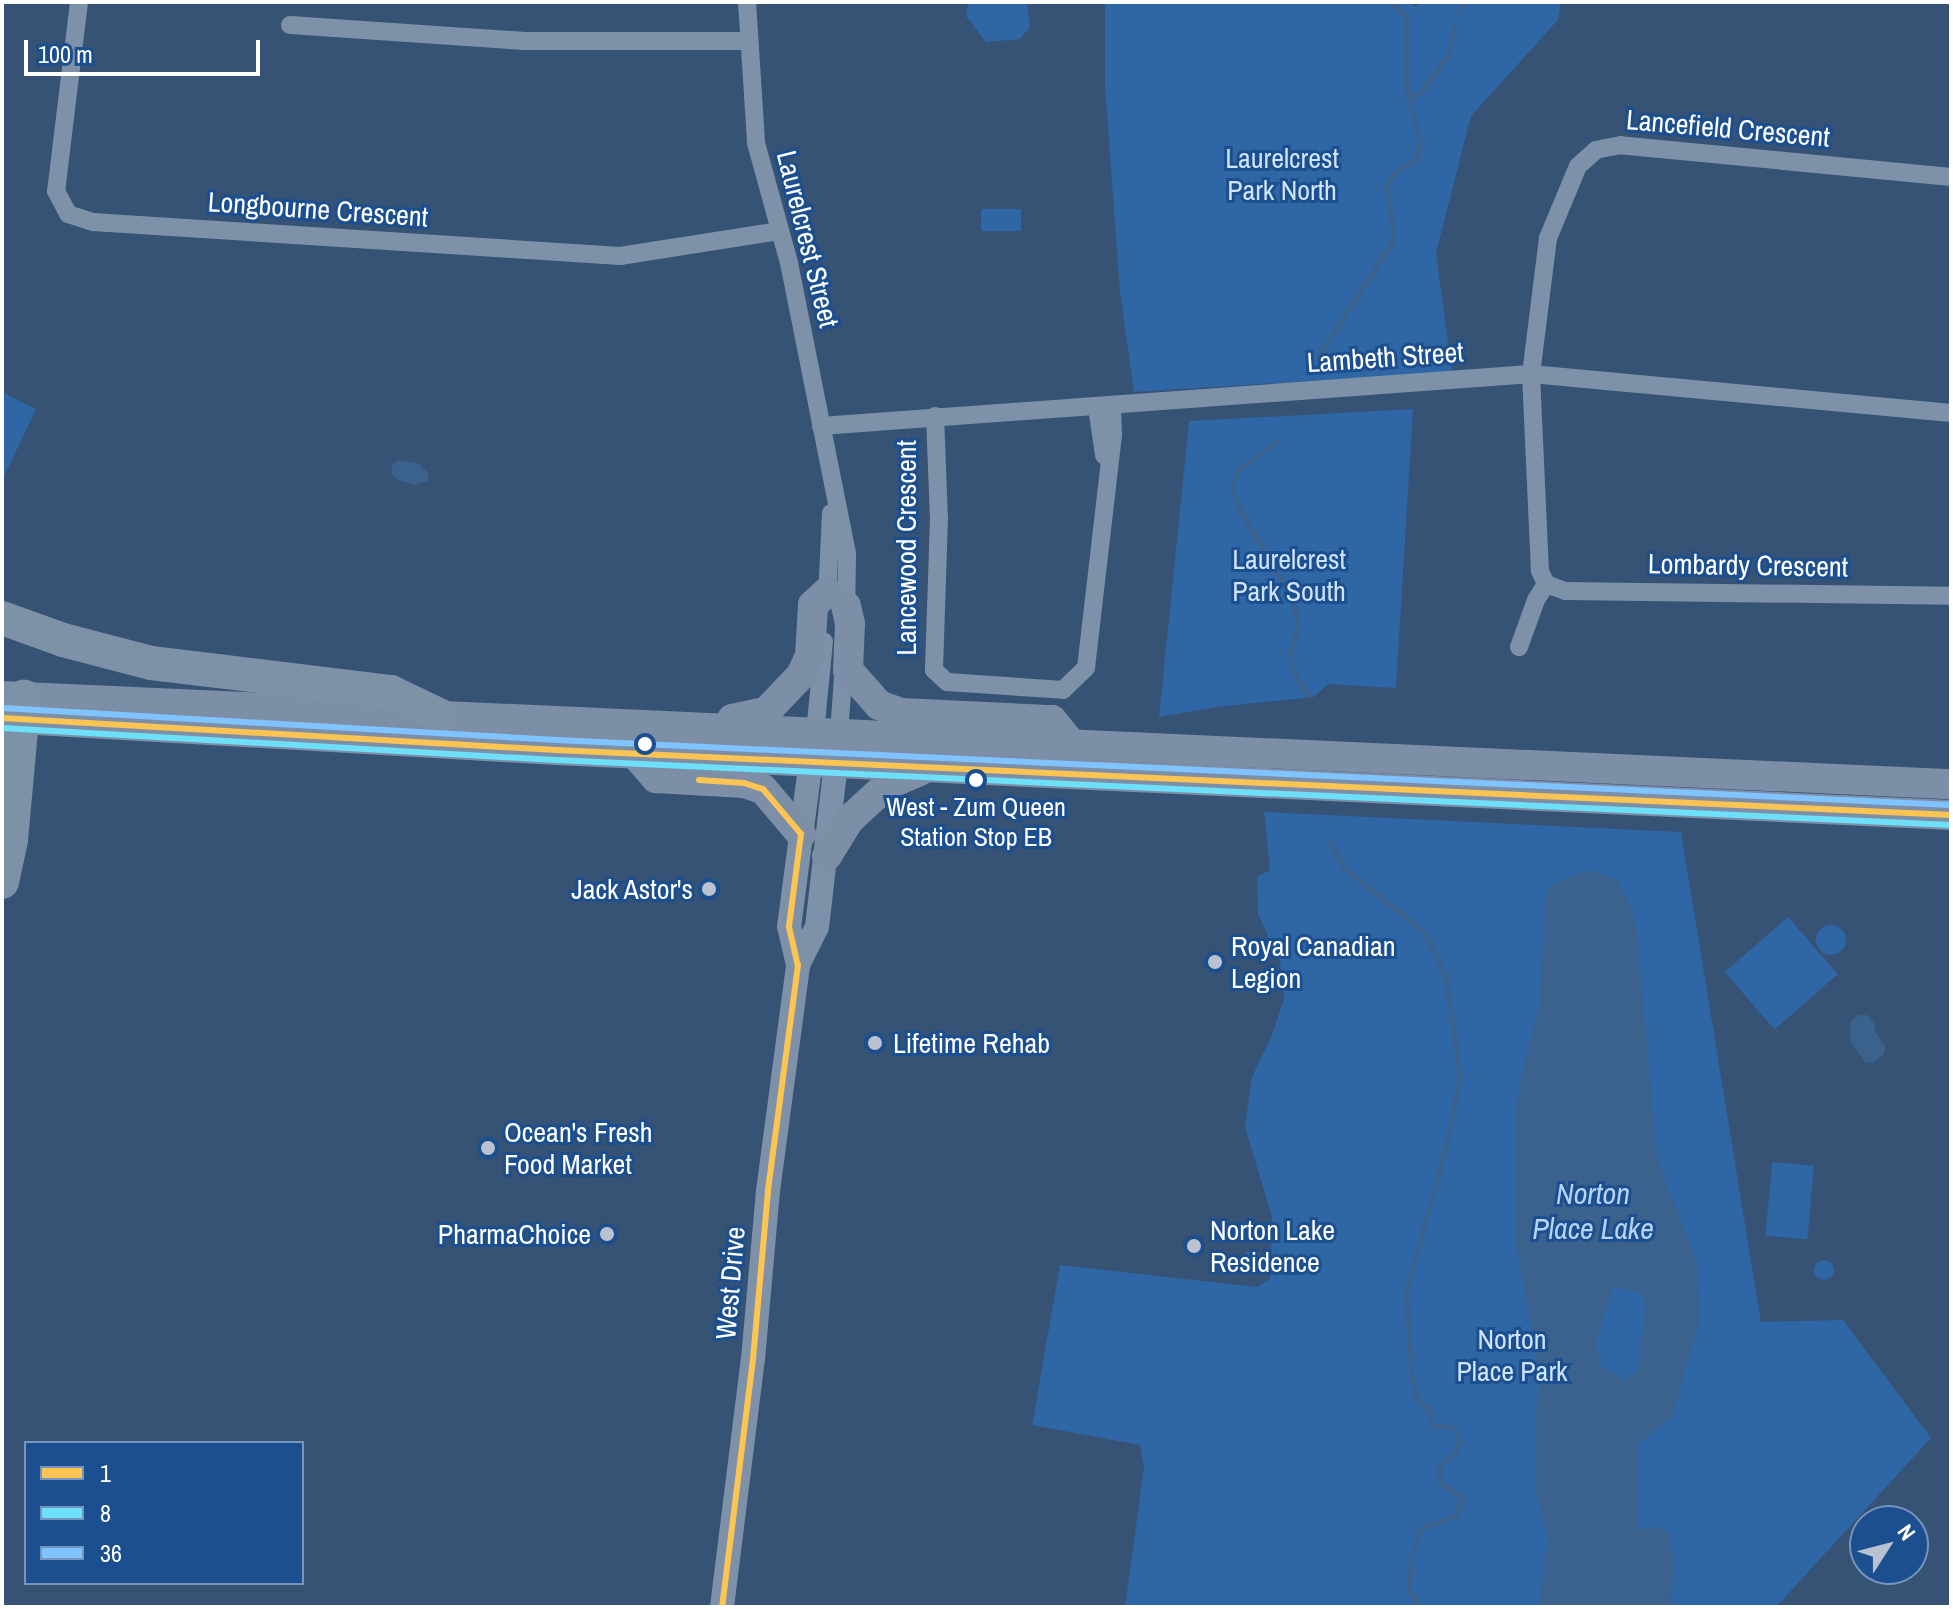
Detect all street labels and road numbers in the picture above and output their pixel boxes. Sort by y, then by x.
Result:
street label: Lancefield Crescent [1625,102,1831,154]
street label: Laurelcrest Street [770,147,846,331]
street label: Longbourne Crescent [207,185,429,233]
street label: Lambeth Street [1306,335,1464,379]
street label: Lancewood Crescent [889,440,923,656]
street label: Lombardy Crescent [1648,546,1848,584]
street label: West Drive [708,1225,752,1341]

